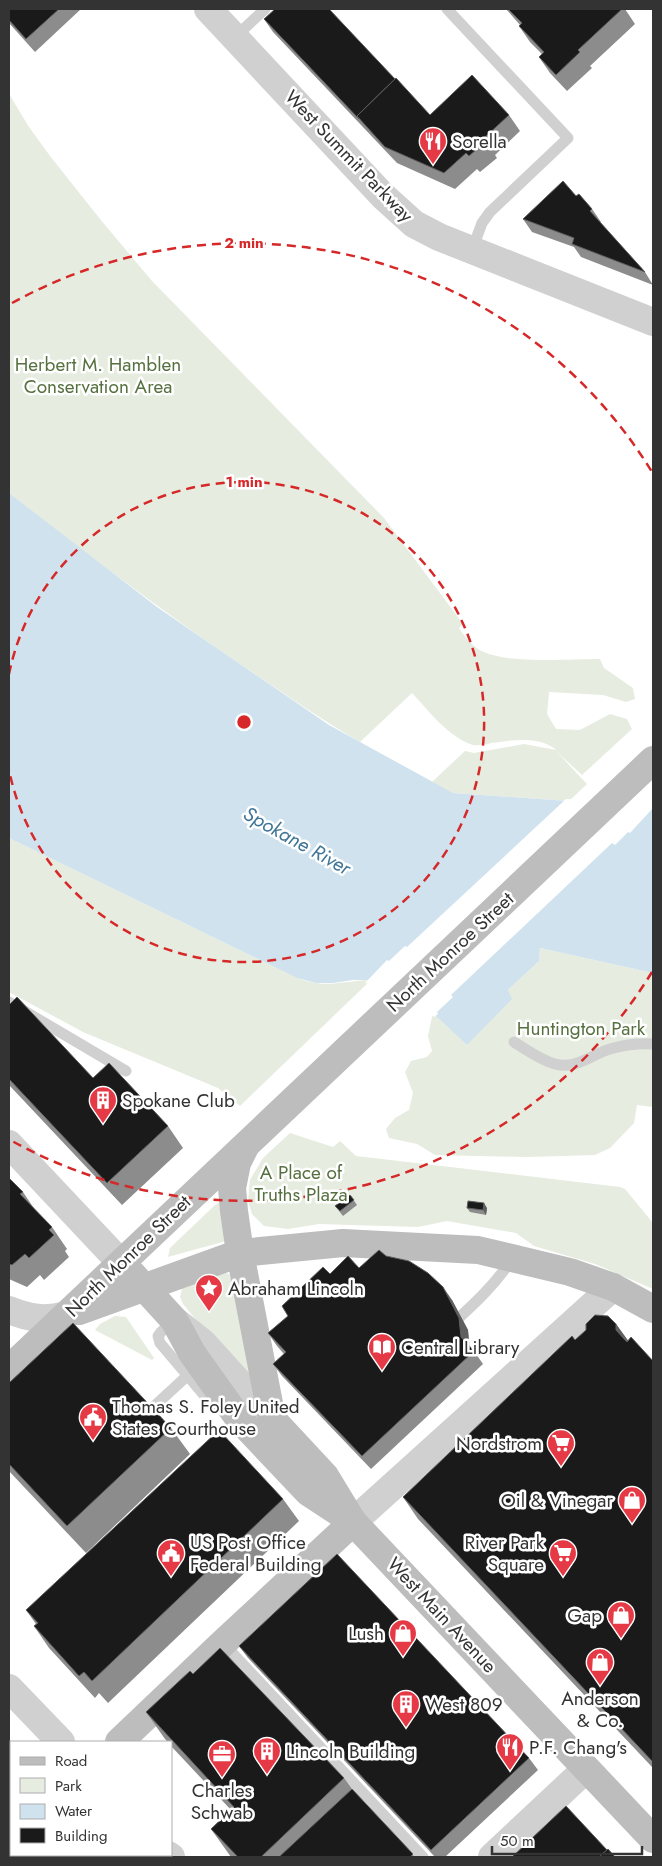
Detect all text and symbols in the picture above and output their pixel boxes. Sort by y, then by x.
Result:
street label: West Summit Parkway [279,84,420,229]
restaurant icon: Sorella [418,126,448,165]
place label: Sorella [452,128,507,155]
text: 2 min [224,232,264,254]
park label: Herbert M. Hamblen Conservation Area [15,351,181,400]
text: 1 min [225,471,263,493]
centre of rings [235,713,253,731]
water label: Spokane River [238,799,357,883]
street label: North Monroe Street [380,886,520,1018]
park label: Huntington Park [517,1015,646,1042]
building icon: Spokane Club [88,1085,118,1124]
place label: Spokane Club [122,1087,235,1114]
park label: A Place of Truths Plaza [254,1159,348,1208]
street label: North Monroe Street [59,1189,197,1323]
place icon: Abraham Lincoln [194,1273,224,1312]
place label: Abraham Lincoln [228,1275,364,1302]
library icon: Central Library [367,1332,397,1371]
place label: Central Library [401,1334,520,1361]
place label: Thomas S. Foley United States Courthouse [112,1393,300,1442]
public building icon: Thomas S. Foley United States Courthouse [78,1402,108,1441]
supermarket icon: Nordstrom [546,1428,576,1467]
place label: Nordstrom [456,1430,542,1457]
shop icon: Oil & Vinegar [617,1485,647,1524]
place label: Oil & Vinegar [501,1487,613,1514]
place label: US Post Office Federal Building [190,1529,322,1578]
place label: River Park Square [464,1529,545,1578]
public building icon: US Post Office Federal Building [156,1538,186,1577]
supermarket icon: River Park Square [548,1538,578,1577]
street label: West Main Avenue [381,1551,503,1679]
shop icon: Gap [606,1600,636,1639]
place label: Gap [567,1602,602,1629]
shop icon: Lush [388,1618,418,1657]
place label: Lush [348,1620,384,1647]
shop icon: Anderson & Co. [585,1647,615,1686]
place label: Anderson & Co. [561,1685,639,1734]
building icon: West 809 [391,1689,421,1728]
place label: West 809 [425,1691,503,1718]
restaurant icon: P.F. Chang's [495,1732,525,1771]
place label: P.F. Chang's [529,1734,627,1761]
building icon: Lincoln Building [252,1736,282,1775]
place label: Lincoln Building [286,1738,415,1765]
office icon: Charles Schwab [207,1739,237,1778]
legend [10,1741,172,1856]
text: Road [55,1750,87,1772]
text: Park [55,1775,82,1797]
place label: Charles Schwab [191,1777,253,1826]
text: Water [55,1800,93,1822]
scale bar [492,1824,642,1856]
text: Building [55,1825,107,1847]
text: 50 m [500,1830,534,1852]

